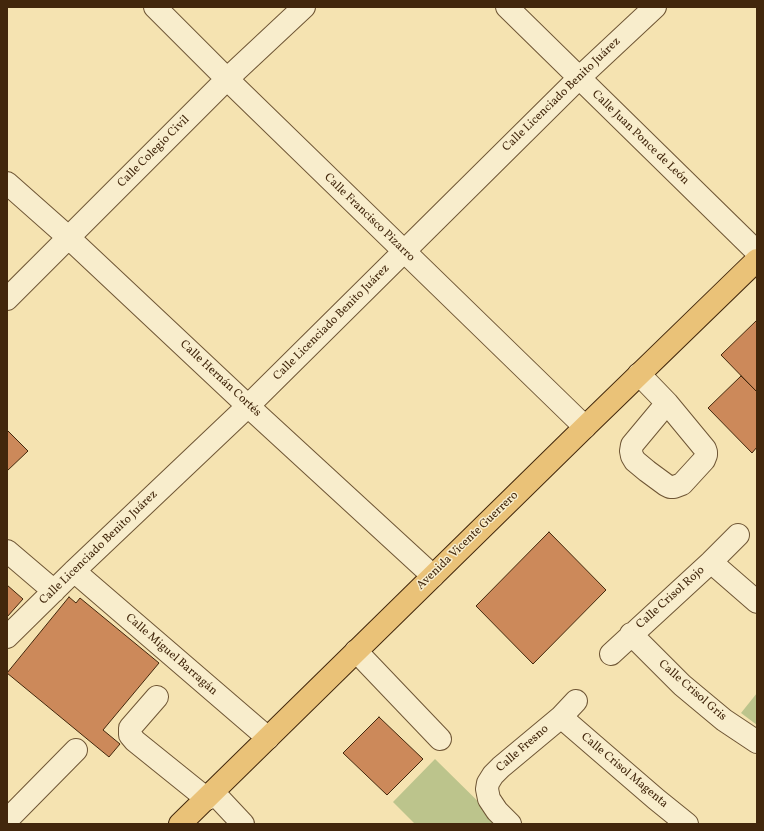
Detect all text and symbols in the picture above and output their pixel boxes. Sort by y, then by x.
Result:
street label: Calle Licenciado Benito Juárez [500,35,624,155]
street label: Calle Juan Ponce de León [588,88,692,188]
street label: Calle Colegio Civil [115,113,193,191]
street label: Calle Francisco Pizarro [321,171,417,265]
street label: Calle Licenciado Benito Juárez [271,262,393,384]
street label: Calle Hernán Cortés [176,338,264,420]
street label: Calle Licenciado Benito Juárez [37,488,161,608]
street label: Avenida Vicente Guerrero [414,489,522,593]
street label: Calle Crisol Rojo [634,564,708,632]
street label: Calle Miguel Barragán [122,611,220,699]
street label: Calle Crisol Gris [655,658,729,724]
street label: Calle Fresno [494,722,552,776]
street label: Calle Crisol Magenta [578,730,670,812]

